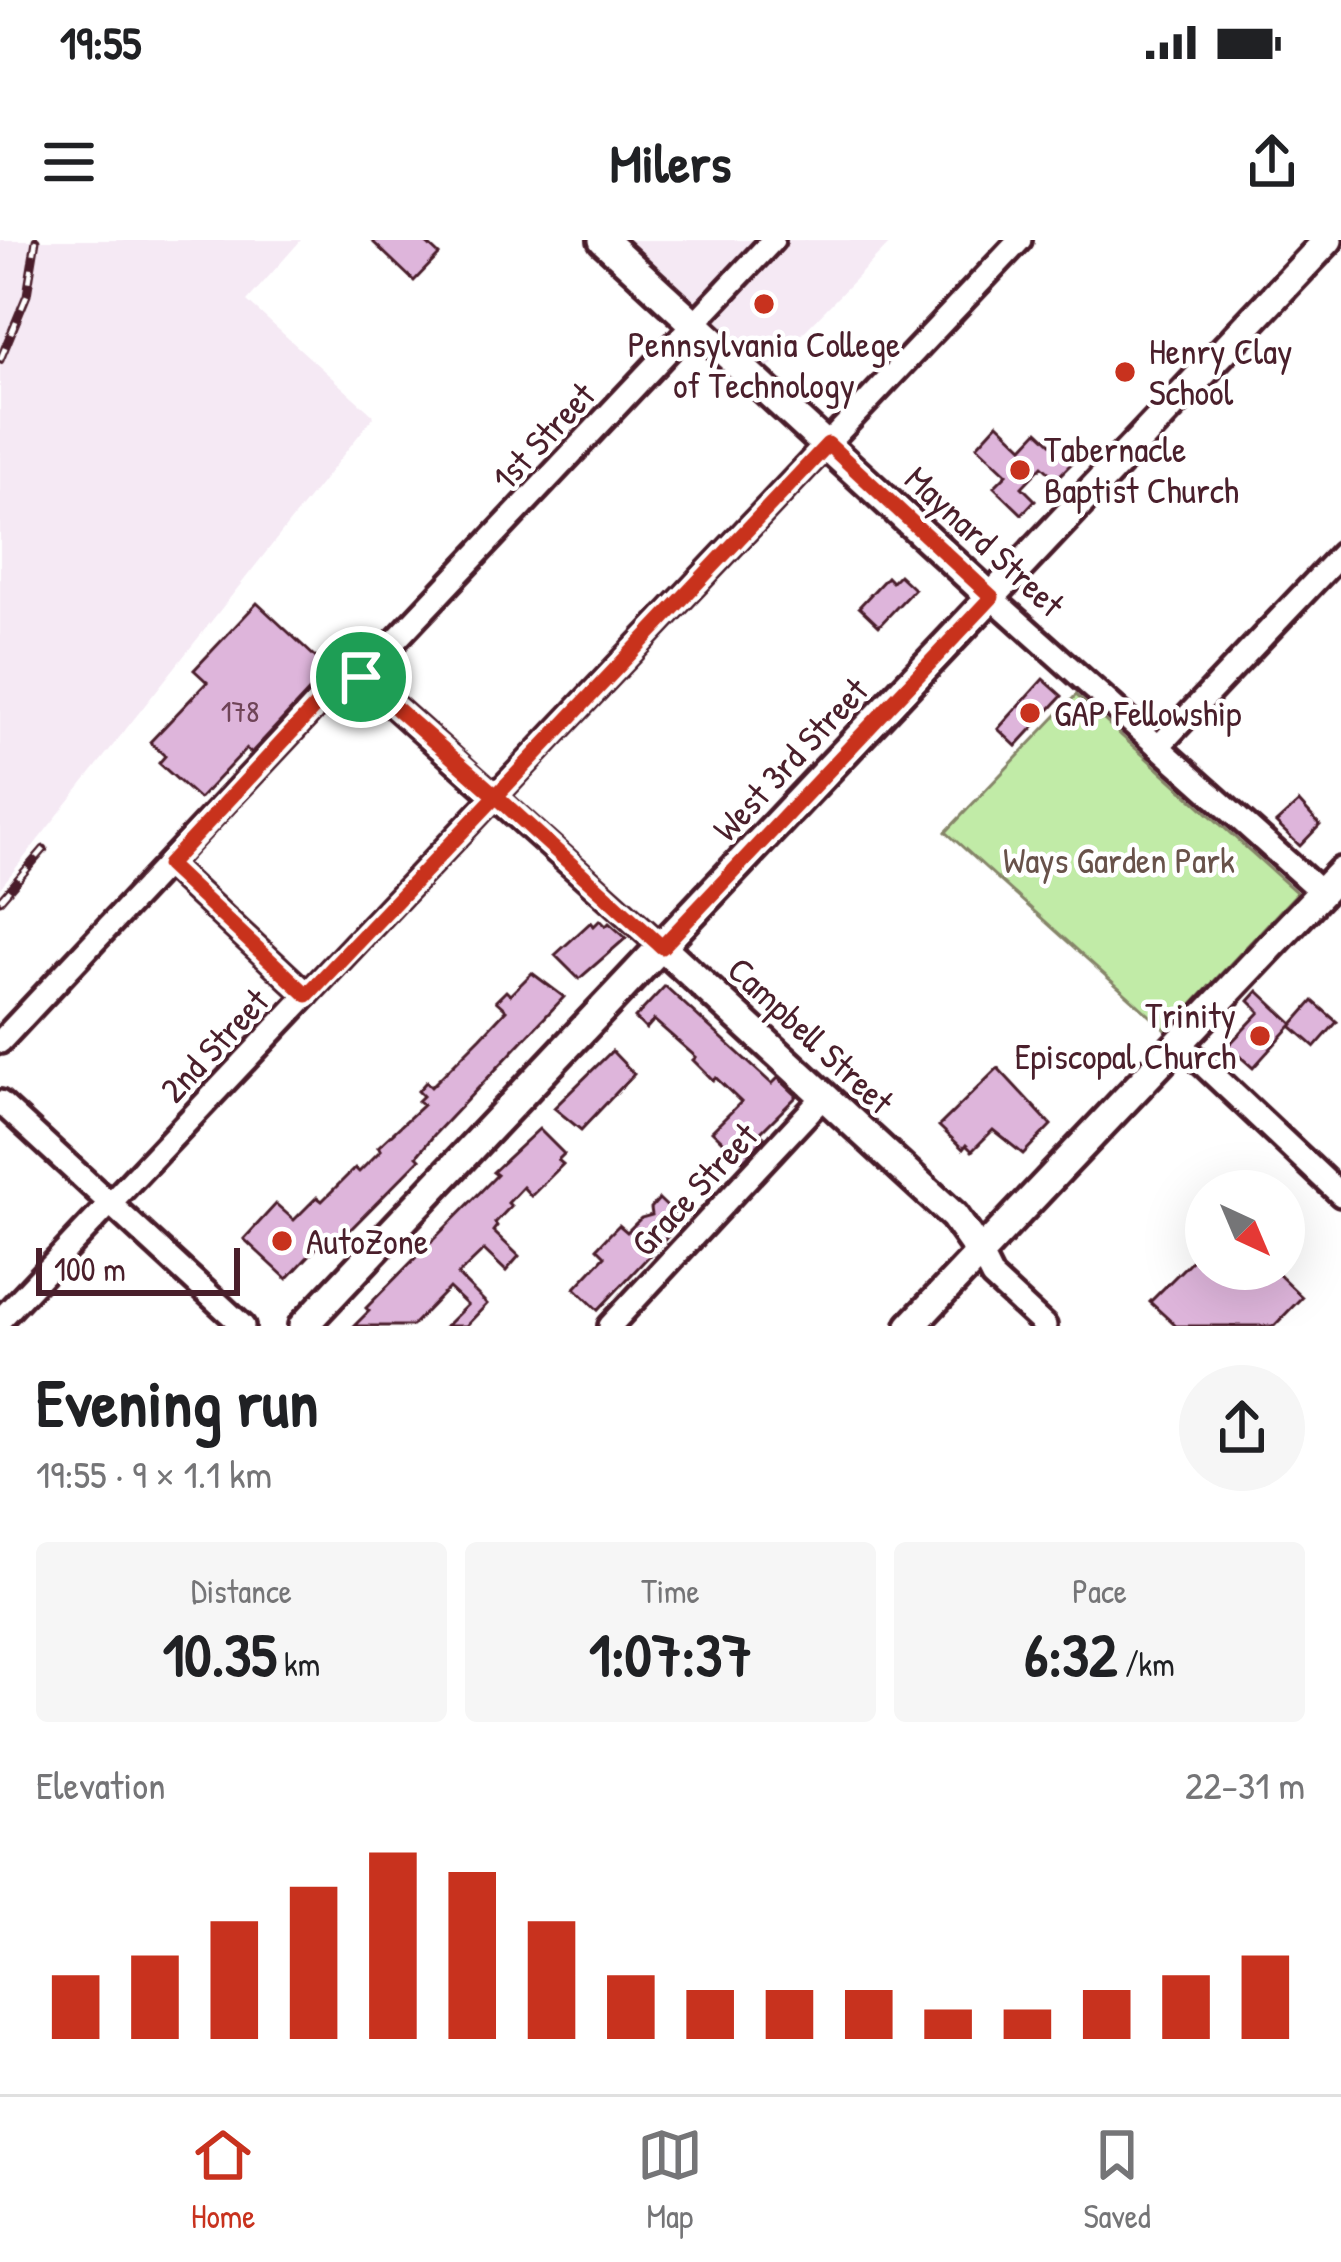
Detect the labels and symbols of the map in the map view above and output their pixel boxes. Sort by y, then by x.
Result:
marker: Pennsylvania College of Technology [751,291,777,317]
place label: Pennsylvania College of Technology [628,319,900,409]
place label: Henry Clay School [1149,326,1292,416]
marker: Henry Clay School [1112,359,1138,385]
street label: 1st Street [480,370,606,500]
place label: Tabernacle Baptist Church [1044,424,1239,514]
street label: Maynard Street [895,454,1076,628]
marker: Tabernacle Baptist Church [1007,457,1033,483]
pin [310,626,412,728]
street label: West 3rd Street [701,666,879,851]
place label: GAP Fellowship [1054,688,1241,737]
house number: 178 [221,691,259,731]
marker: GAP Fellowship [1017,700,1043,726]
park label: Ways Garden Park [1003,835,1235,884]
street label: Campbell Street [718,945,905,1125]
street label: 2nd Street [148,977,279,1112]
place label: Trinity Episcopal Church [1015,990,1236,1080]
marker: Trinity Episcopal Church [1247,1023,1273,1049]
street label: Grace Street [619,1111,768,1266]
north arrow [1185,1170,1305,1290]
place label: AutoZone [306,1216,428,1265]
marker: AutoZone [269,1228,295,1254]
scale bar [36,1242,240,1295]

